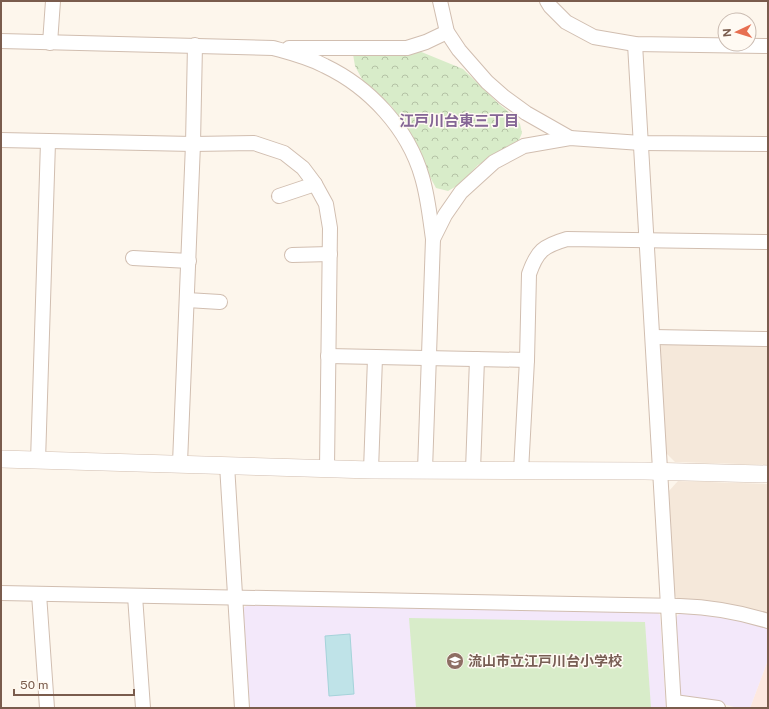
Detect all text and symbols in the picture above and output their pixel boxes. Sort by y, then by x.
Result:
north arrow [717,12,757,52]
text: N [721,28,733,37]
district label: 江戸川台東三丁目 [399,112,519,129]
school or university icon: 流山市立江戸川台小学校 [445,651,465,671]
place label: 流山市立江戸川台小学校 [468,653,622,669]
scale bar [14,671,134,697]
text: 50 m [20,678,48,692]

